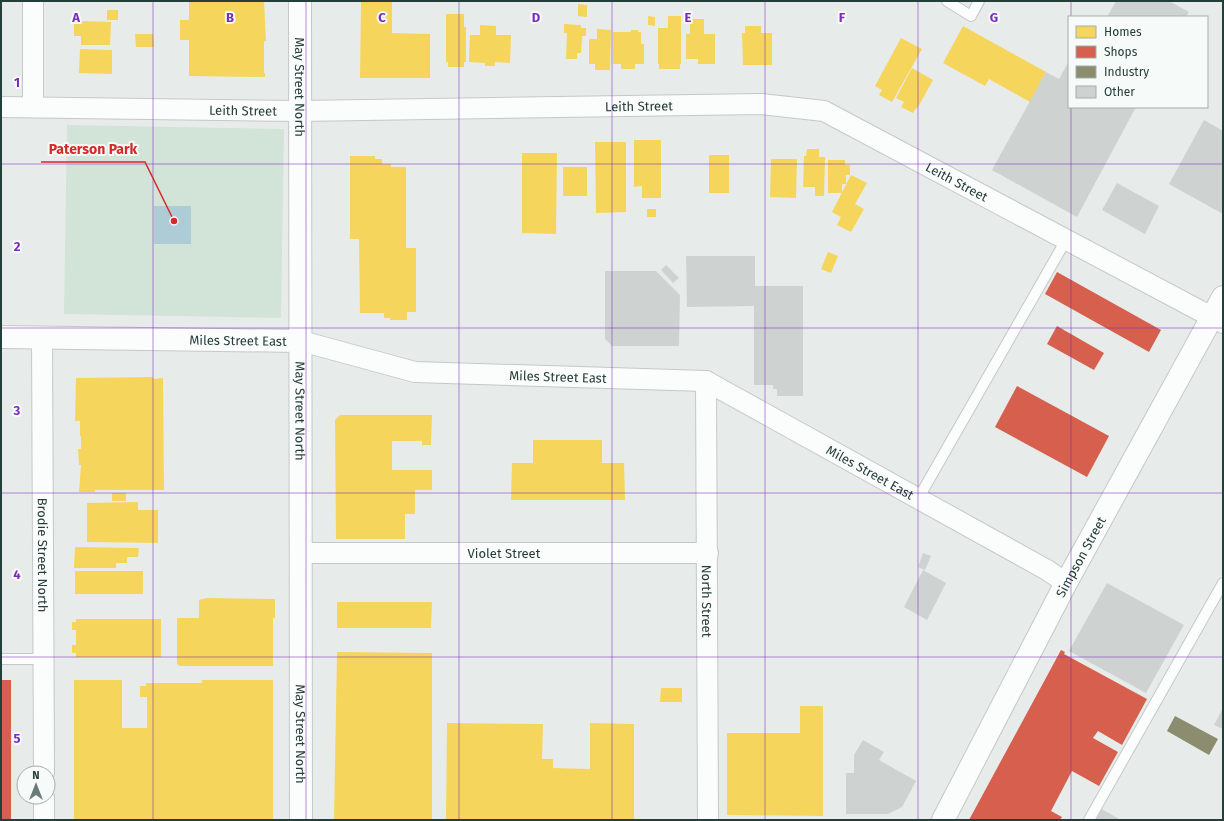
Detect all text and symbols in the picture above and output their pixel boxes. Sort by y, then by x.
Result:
text: A [71,10,80,25]
text: B [226,10,234,25]
text: C [378,10,386,25]
text: D [532,10,541,25]
text: E [685,10,692,25]
text: F [839,10,846,25]
text: G [990,10,998,25]
legend [1068,16,1208,108]
text: Homes [1104,25,1142,39]
street label: May Street North [292,37,307,137]
text: Shops [1104,45,1138,59]
text: Industry [1104,65,1149,79]
text: 1 [14,75,20,90]
text: Other [1104,85,1135,99]
street label: Leith Street [605,98,673,114]
street label: Leith Street [209,103,277,119]
callout: Paterson Park [41,136,145,162]
text: Paterson Park [49,141,138,158]
street label: Leith Street [923,159,991,205]
text: 2 [14,239,21,254]
street label: Miles Street East [189,333,287,349]
street label: May Street North [292,361,308,461]
street label: Miles Street East [509,368,607,386]
text: 3 [13,403,21,418]
street label: Miles Street East [824,442,916,503]
street label: Brodie Street North [35,498,50,612]
street label: Simpson Street [1053,514,1109,600]
street label: Violet Street [468,546,541,561]
street label: North Street [699,565,714,638]
text: 4 [13,567,21,582]
street label: May Street North [293,684,308,784]
text: 5 [14,731,21,746]
north arrow [16,765,56,805]
text: N [32,769,40,782]

